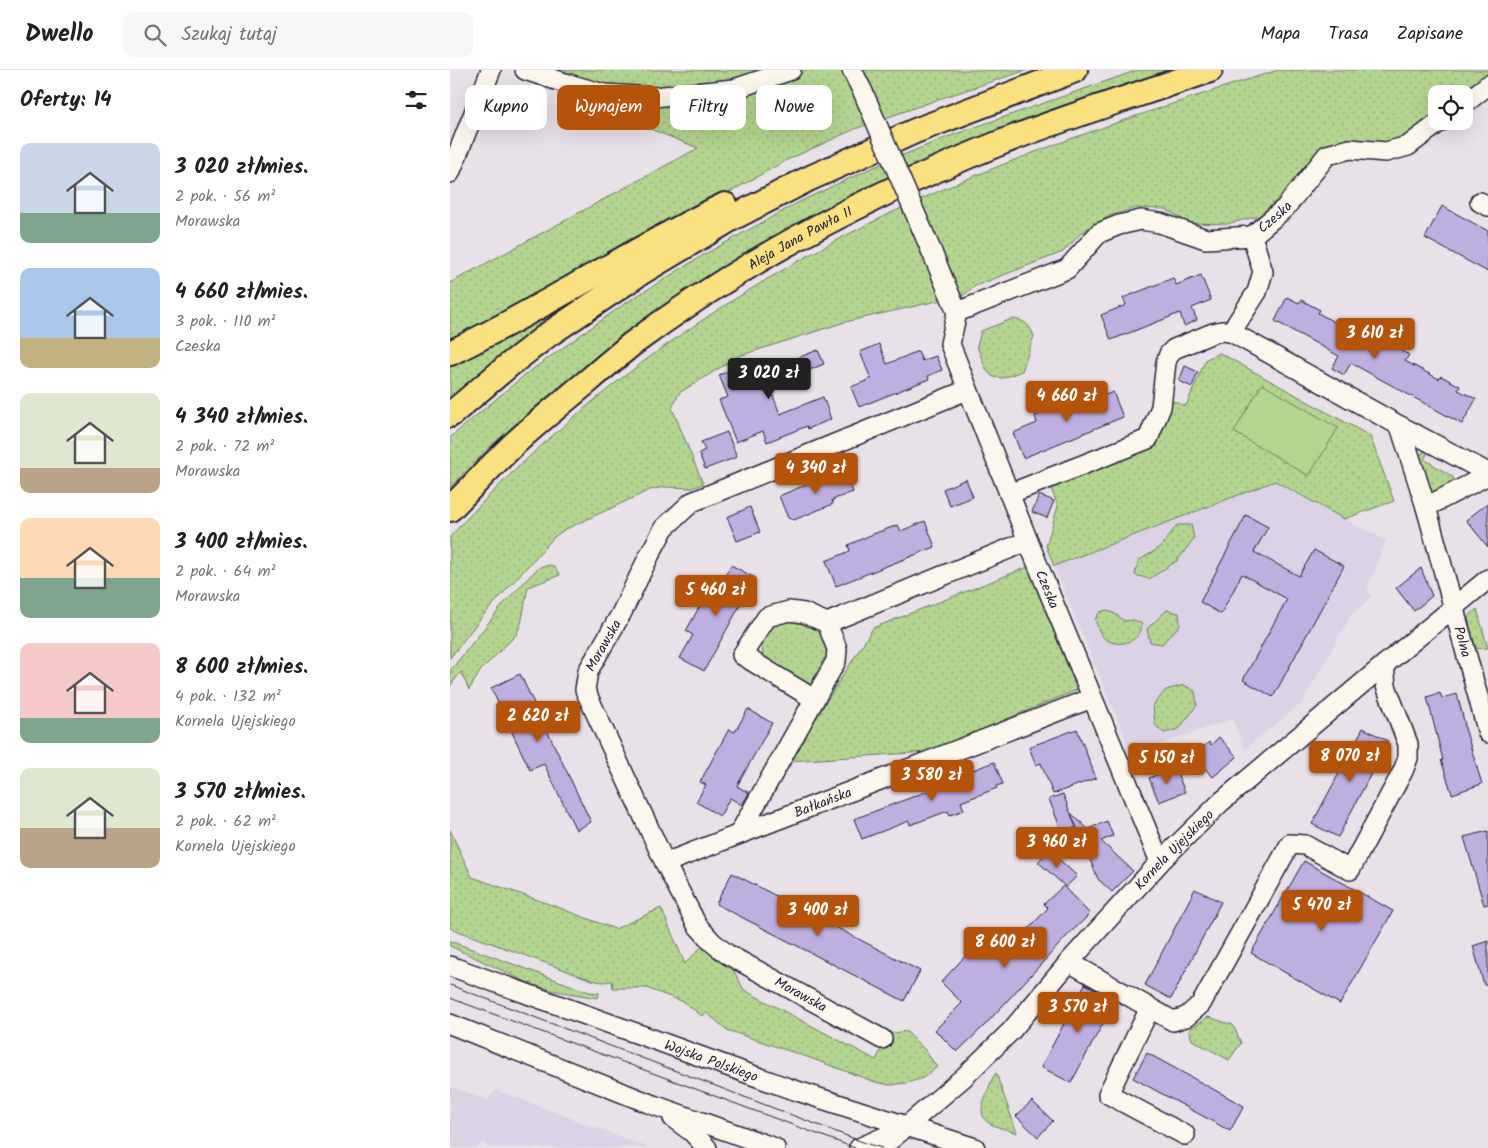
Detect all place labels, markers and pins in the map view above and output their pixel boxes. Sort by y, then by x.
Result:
pin: 3 610 zł [1323,318,1427,360]
pin: 3 020 zł [717,358,821,400]
pin: 4 660 zł [1015,380,1119,423]
pin: 4 340 zł [764,452,868,495]
pin: 5 460 zł [664,574,768,617]
pin: 2 620 zł [486,700,590,743]
pin: 8 070 zł [1298,740,1402,783]
pin: 5 150 zł [1115,742,1219,785]
pin: 3 580 zł [880,760,984,802]
pin: 3 960 zł [1005,826,1109,869]
pin: 5 470 zł [1270,890,1374,932]
pin: 3 400 zł [766,894,870,937]
pin: 8 600 zł [953,926,1057,969]
pin: 3 570 zł [1026,992,1130,1034]

